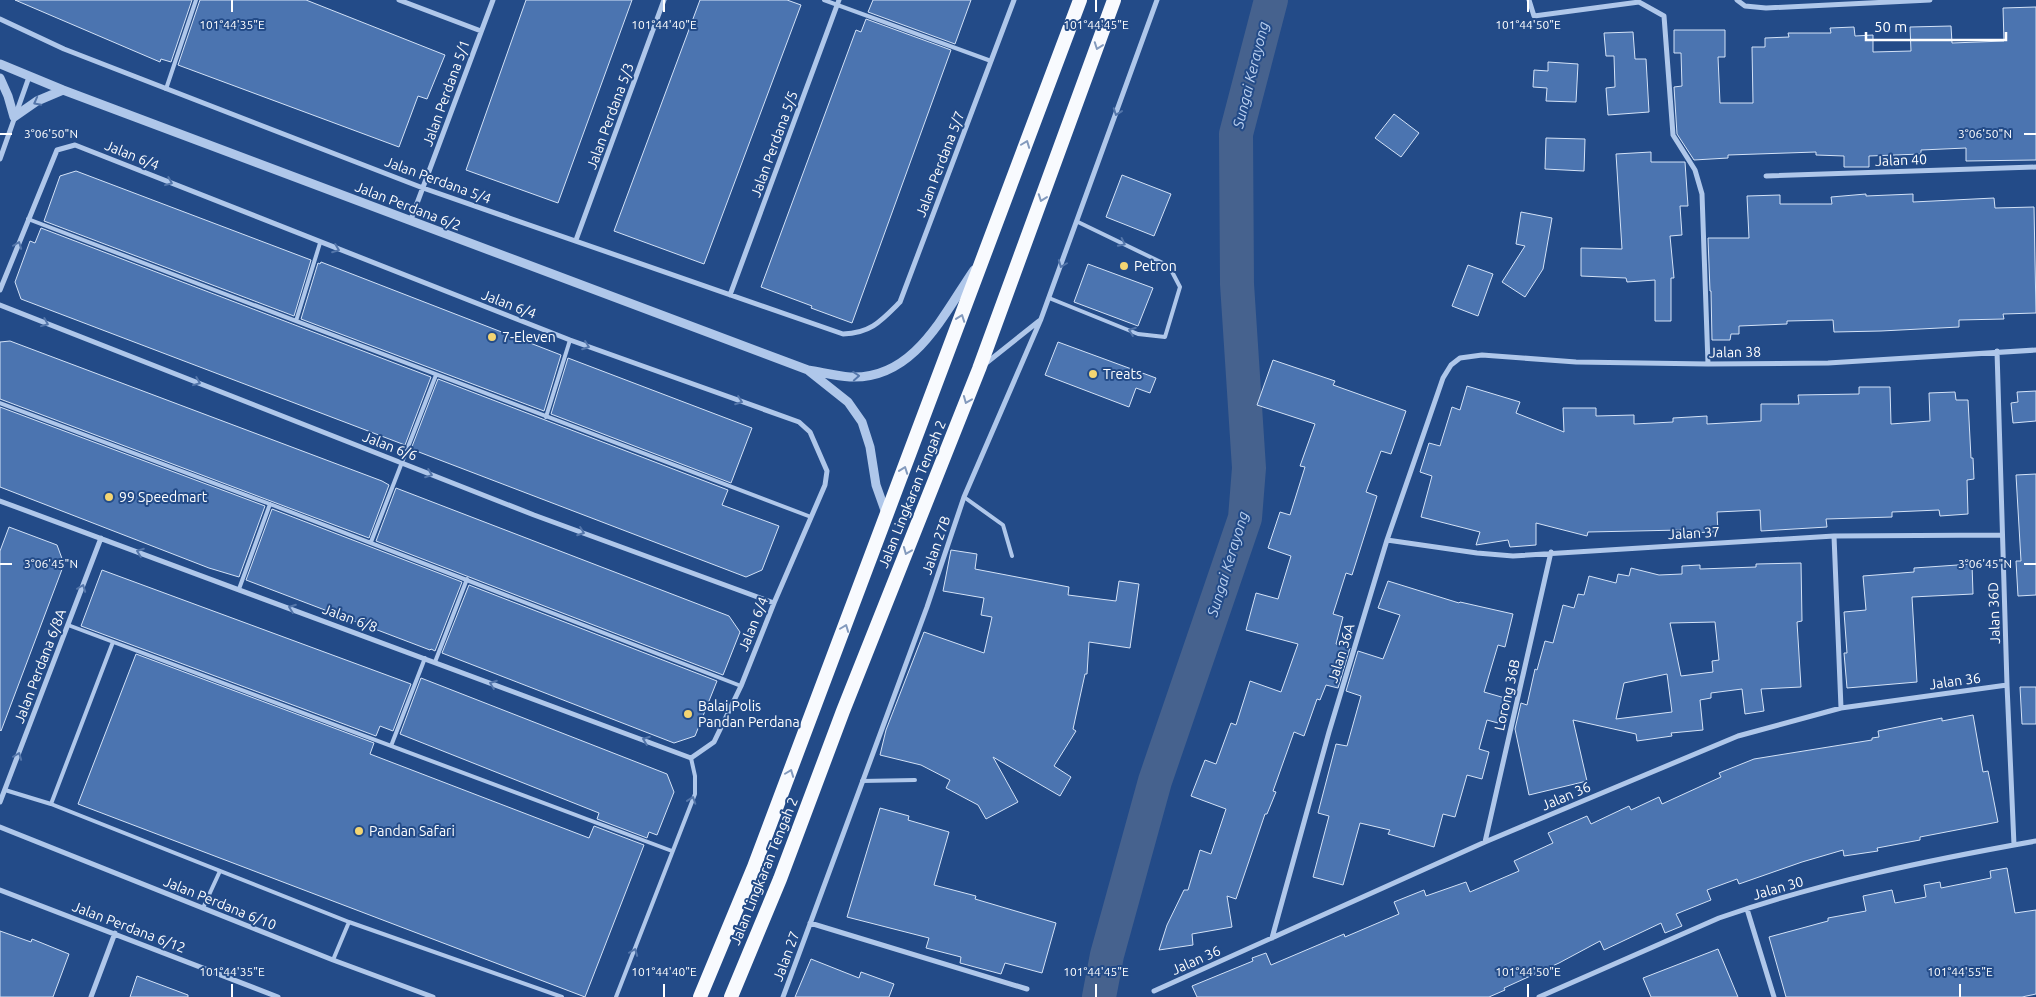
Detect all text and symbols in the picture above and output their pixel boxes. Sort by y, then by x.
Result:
scale bar [1866,10,2006,42]
text: 101°44'35"E [199,18,265,31]
text: 101°44'40"E [631,18,697,31]
text: 101°44'45"E [1063,18,1129,31]
text: 101°44'50"E [1495,18,1561,31]
text: 50 m [1874,18,1907,35]
water label: Sungai Kerayong [1229,20,1272,131]
street label: Jalan Perdana 5/1 [419,38,473,148]
one-way arrow [1094,41,1104,50]
street label: Jalan Perdana 5/3 [583,61,637,171]
street label: Jalan Perdana 5/5 [747,89,801,199]
one-way arrow [34,96,43,106]
one-way arrow [1113,107,1123,116]
street label: Jalan Perdana 5/7 [912,109,968,219]
text: 3°06'50"N [24,127,78,140]
text: 3°06'50"N [1958,127,2012,140]
street label: Jalan 6/4 [103,137,162,173]
one-way arrow [1020,140,1030,149]
street label: Jalan 40 [1875,151,1927,169]
street label: Jalan Perdana 5/4 [383,153,493,207]
one-way arrow [164,176,173,187]
street label: Jalan Perdana 6/2 [353,178,463,234]
one-way arrow [1038,194,1048,202]
one-way arrow [1116,237,1125,247]
one-way arrow [12,241,22,250]
one-way arrow [332,243,340,253]
place label: Petron [1134,258,1177,274]
one-way arrow [1058,260,1068,268]
marker: Petron [1118,260,1130,272]
street label: Jalan 6/4 [479,286,539,322]
one-way arrow [955,314,965,323]
one-way arrow [40,317,49,327]
one-way arrow [1128,327,1137,337]
place label: 7-Eleven [502,329,556,345]
marker: 7-Eleven [486,331,498,343]
one-way arrow [581,340,590,350]
street label: Jalan 38 [1709,344,1761,360]
place label: Treats [1103,366,1142,382]
marker: Treats [1087,368,1099,380]
one-way arrow [852,370,860,381]
one-way arrow [192,376,200,386]
one-way arrow [734,395,743,405]
one-way arrow [963,395,973,404]
street label: Jalan Lingkaran Tengah 2 [875,418,949,570]
street label: Jalan 6/6 [360,428,420,464]
one-way arrow [898,466,908,475]
one-way arrow [424,468,433,478]
place label: 99 Speedmart [119,489,208,505]
marker: 99 Speedmart [103,491,115,503]
water label: Sungai Kerayong [1203,509,1252,620]
street label: Jalan 27B [919,514,954,576]
street label: Jalan 37 [1668,524,1720,542]
one-way arrow [576,526,585,536]
one-way arrow [902,546,913,555]
one-way arrow [136,548,145,558]
text: 3°06'45"N [24,557,78,570]
text: 3°06'45"N [1958,557,2012,570]
street label: Jalan 36D [1985,582,2003,644]
one-way arrow [76,584,86,593]
street label: Jalan 6/4 [735,594,771,653]
street label: Jalan 6/8 [320,601,380,635]
one-way arrow [288,604,297,614]
street label: Jalan Perdana 6/8A [11,607,69,725]
street label: Jalan 36A [1324,621,1358,685]
one-way arrow [839,624,849,633]
street label: Lorong 36B [1491,658,1523,732]
street label: Jalan 36 [1928,669,1982,693]
one-way arrow [490,680,498,690]
place label: Balai Polis Pandan Perdana [698,698,800,730]
marker: Balai Polis Pandan Perdana [682,708,694,720]
one-way arrow [642,736,651,747]
one-way arrow [11,752,22,761]
one-way arrow [784,769,794,778]
street label: Jalan 36 [1539,778,1593,814]
street label: Jalan Lingkaran Tengah 2 [727,795,801,947]
one-way arrow [686,796,696,805]
place label: Pandan Safari [369,823,455,839]
marker: Pandan Safari [353,825,365,837]
street label: Jalan Perdana 6/10 [161,873,279,933]
street label: Jalan 30 [1751,873,1805,903]
street label: Jalan Perdana 6/12 [70,898,188,956]
street label: Jalan 27 [770,929,802,983]
street label: Jalan 36 [1169,942,1223,978]
one-way arrow [628,948,638,957]
text: 101°44'35"E [199,965,265,978]
text: 101°44'40"E [631,965,697,978]
text: 101°44'45"E [1063,965,1129,978]
text: 101°44'50"E [1495,965,1561,978]
text: 101°44'55"E [1927,965,1993,978]

